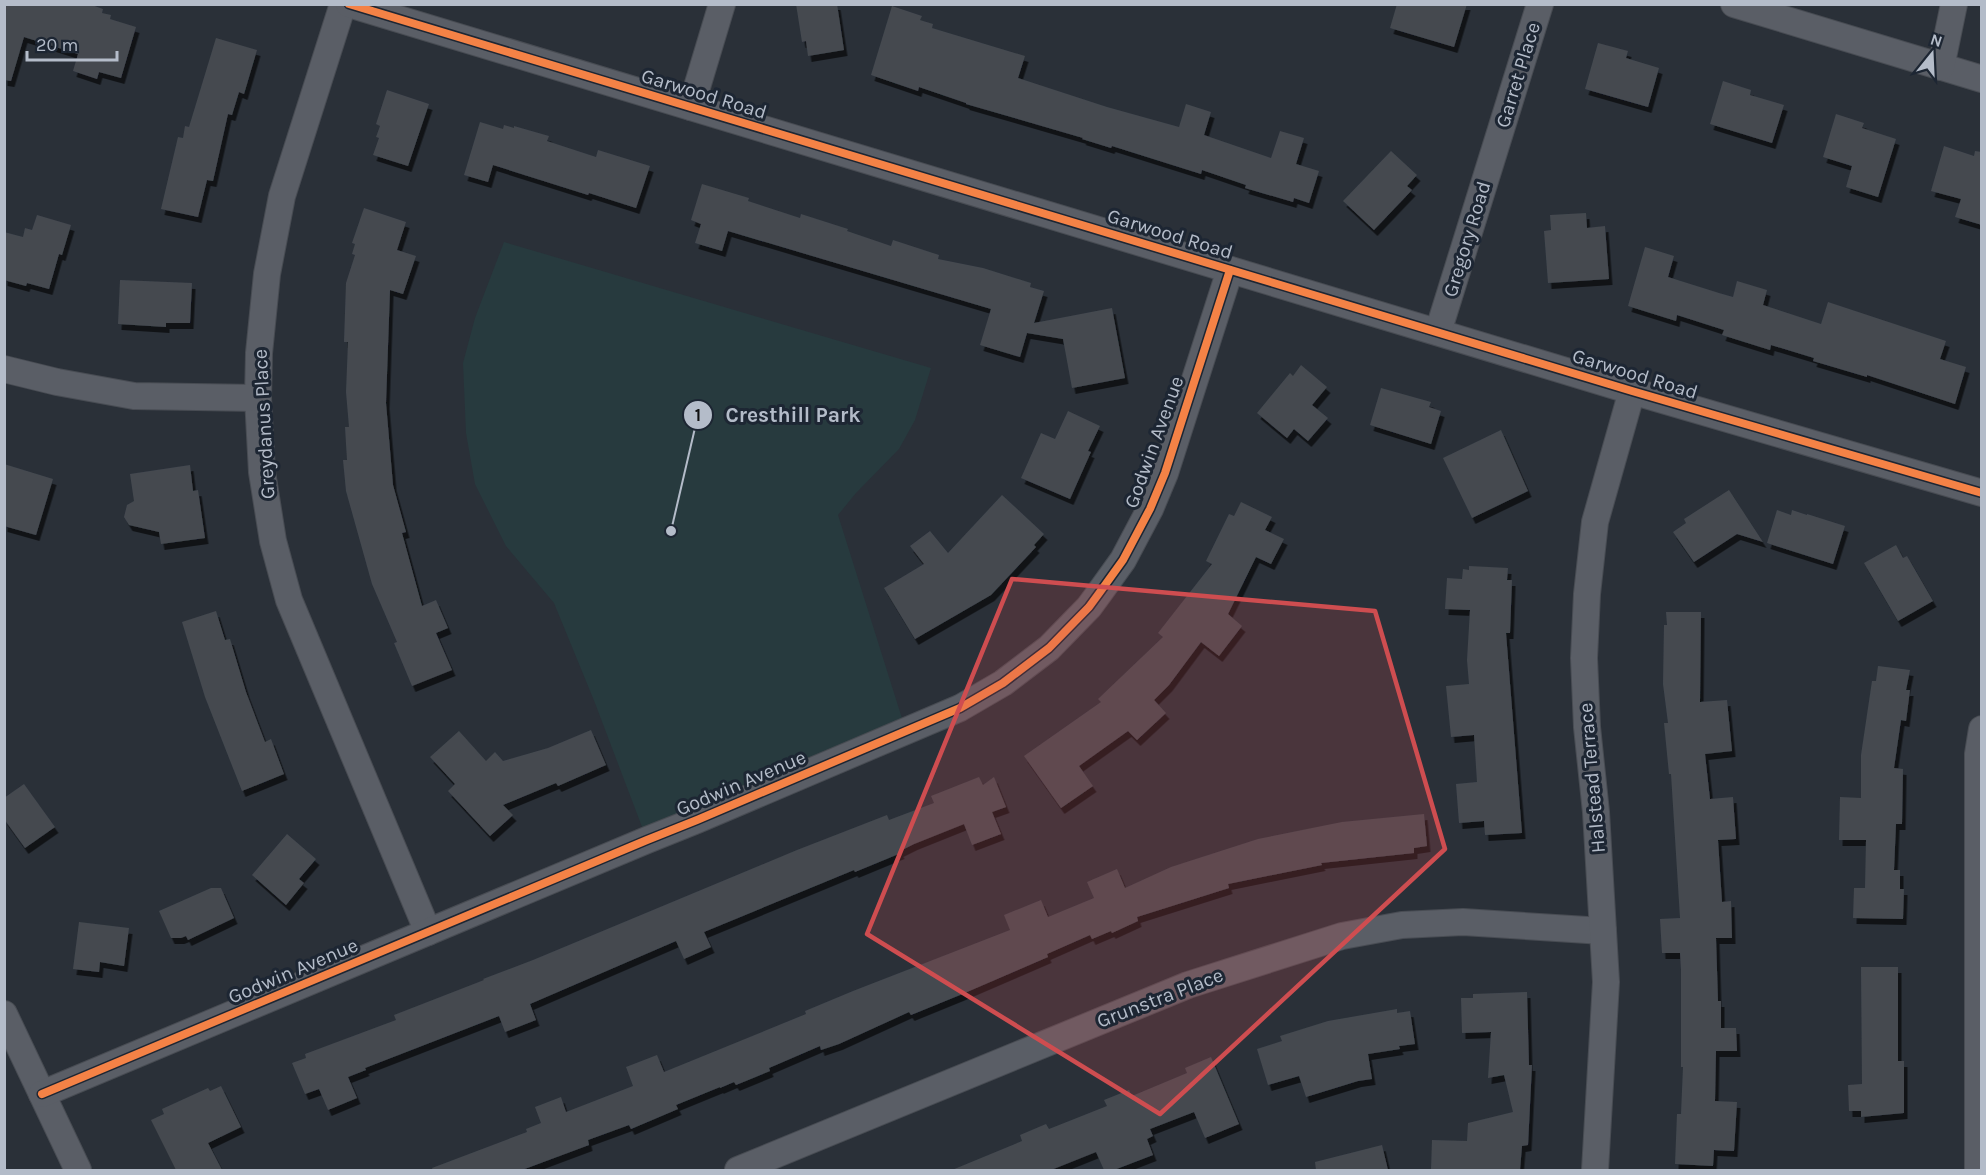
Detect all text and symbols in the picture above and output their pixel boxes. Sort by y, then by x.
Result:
street label: Garret Place [1491,19,1545,131]
scale bar [27,24,117,62]
north arrow [1902,24,1962,84]
text: N [1928,29,1945,51]
text: 20 m [36,34,78,56]
street label: Garwood Road [638,64,770,124]
street label: Gregory Road [1438,178,1496,300]
street label: Garwood Road [1104,204,1236,264]
street label: Garwood Road [1569,344,1701,404]
street label: Greydanus Place [249,348,279,500]
street label: Godwin Avenue [1119,373,1189,511]
callout: Cresthill Park [683,395,872,434]
text: Cresthill Park [725,403,861,427]
text: 1 [695,404,701,426]
street label: Halstead Terrace [1574,702,1610,854]
street label: Godwin Avenue [673,745,809,821]
street label: Godwin Avenue [225,933,361,1009]
street label: Grunstra Place [1094,963,1226,1033]

